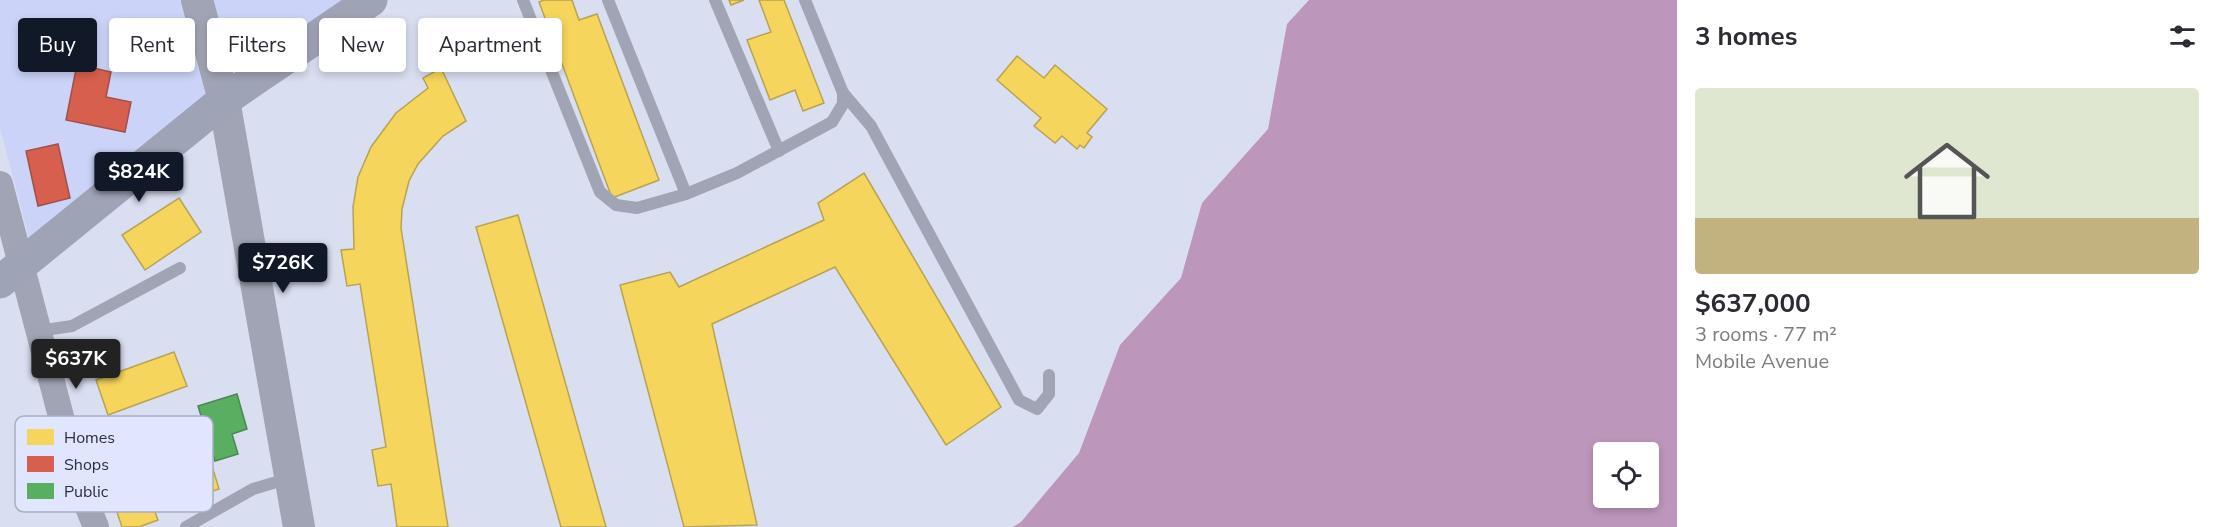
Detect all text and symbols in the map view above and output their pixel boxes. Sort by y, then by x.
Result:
chip: Buy [18,18,97,72]
chip: Rent [109,18,195,72]
chip: Filters [207,18,307,72]
chip: New [319,18,406,72]
chip: Apartment [418,18,562,72]
text: 3 homes [1695,19,1797,54]
icon: filters [2166,20,2199,53]
icon: home [1893,127,2001,235]
pin: $824K [97,152,181,203]
text: $824K [108,158,170,185]
pin: $726K [241,243,325,294]
text: $726K [252,249,314,276]
text: $637,000 [1695,286,1811,321]
text: 3 rooms · 77 m² [1695,321,1837,348]
pin: $637K [34,339,118,390]
text: $637K [45,345,107,372]
text: Mobile Avenue [1695,348,1829,375]
legend [15,416,213,512]
text: Homes [64,427,115,449]
map controls [1593,442,1659,508]
button: locate [1593,442,1659,508]
text: Shops [64,454,109,476]
text: Public [64,481,109,503]

